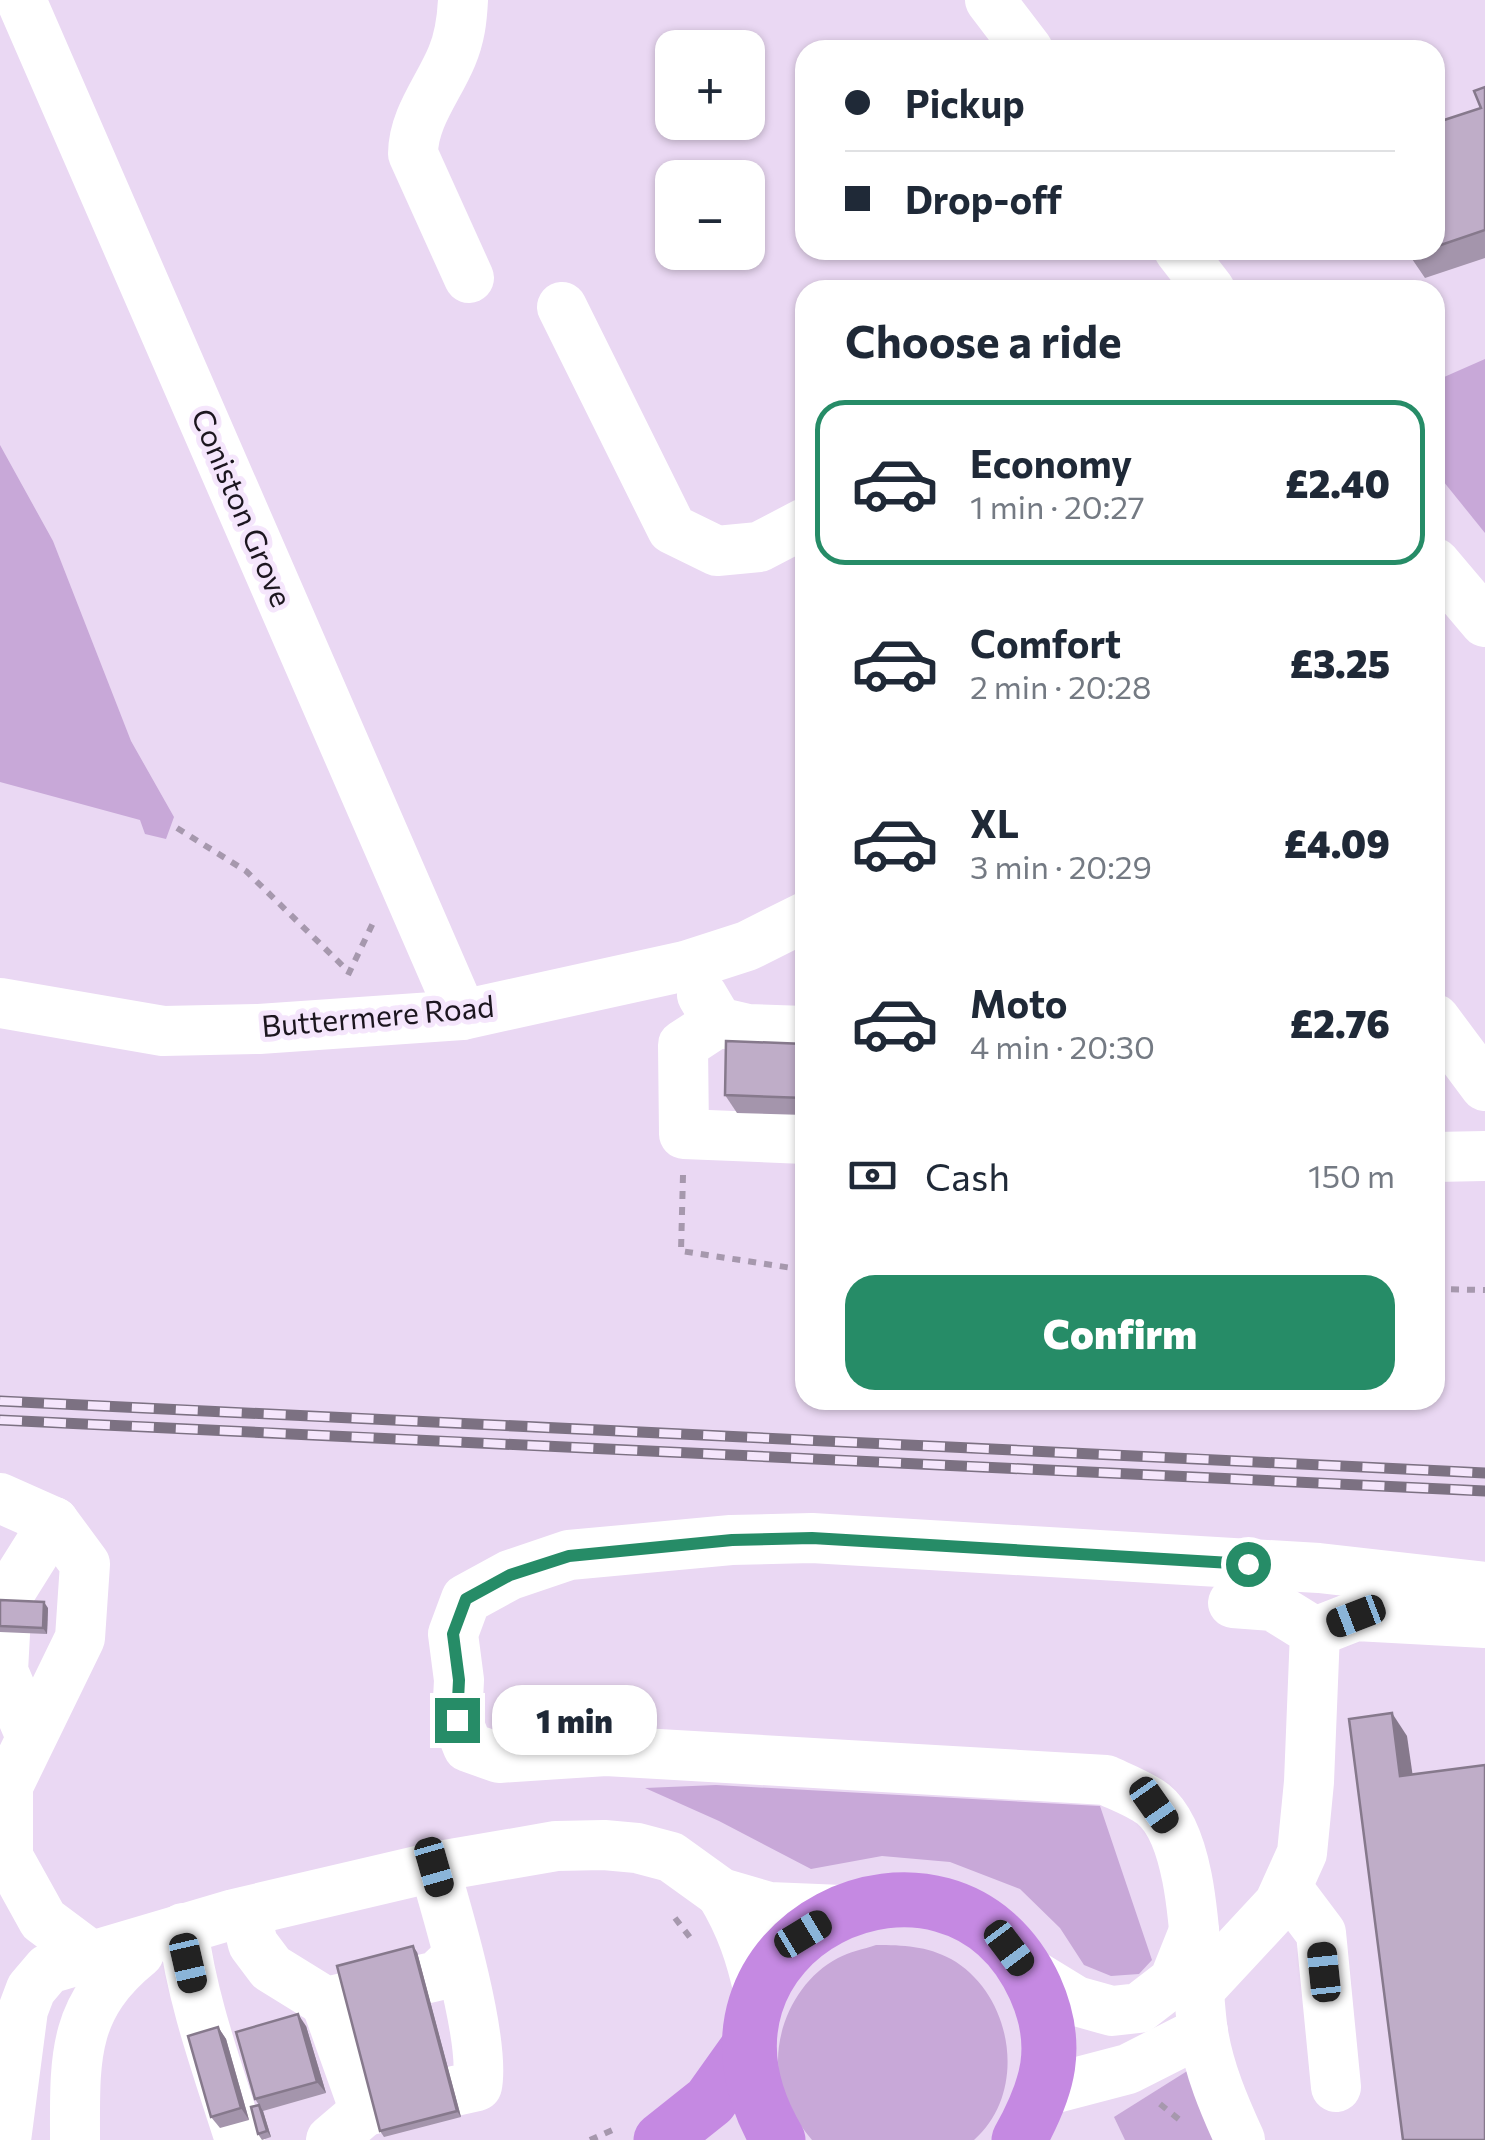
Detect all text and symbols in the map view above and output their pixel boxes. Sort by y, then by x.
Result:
map controls [655,30,765,270]
button: + [655,30,765,140]
text: Pickup [905,79,1025,126]
button: − [655,160,765,270]
text: Drop-off [905,175,1062,222]
text: Choose a ride [845,312,1122,367]
street label: Coniston Grove [185,402,302,612]
icon: car [850,438,940,528]
text: Economy [970,439,1132,486]
text: £2.40 [1285,459,1390,506]
text: 1 min · 20:27 [970,486,1145,526]
icon: car [850,618,940,708]
text: Comfort [970,619,1121,666]
text: £3.25 [1290,639,1390,686]
text: 2 min · 20:28 [970,666,1151,706]
icon: car [850,798,940,888]
text: XL [970,799,1019,846]
text: £4.09 [1284,819,1390,866]
text: 3 min · 20:29 [970,846,1152,886]
icon: car [850,978,940,1068]
text: Moto [970,979,1068,1026]
street label: Buttermere Road [260,986,496,1043]
text: £2.76 [1290,999,1390,1046]
text: 4 min · 20:30 [970,1026,1155,1066]
icon: cash [845,1148,900,1203]
text: Cash [925,1152,1010,1199]
text: 150 m [1308,1155,1395,1195]
button: Confirm [845,1275,1395,1390]
route start [1226,1542,1271,1587]
car [1323,1591,1389,1641]
callout: 1 min [492,1685,657,1755]
route end [435,1698,480,1743]
text: 1 min [536,1700,613,1740]
car [1125,1772,1183,1838]
car [411,1834,457,1900]
car [770,1906,836,1962]
car [979,1915,1039,1981]
car [167,1930,209,1996]
car [1306,1941,1342,2003]

